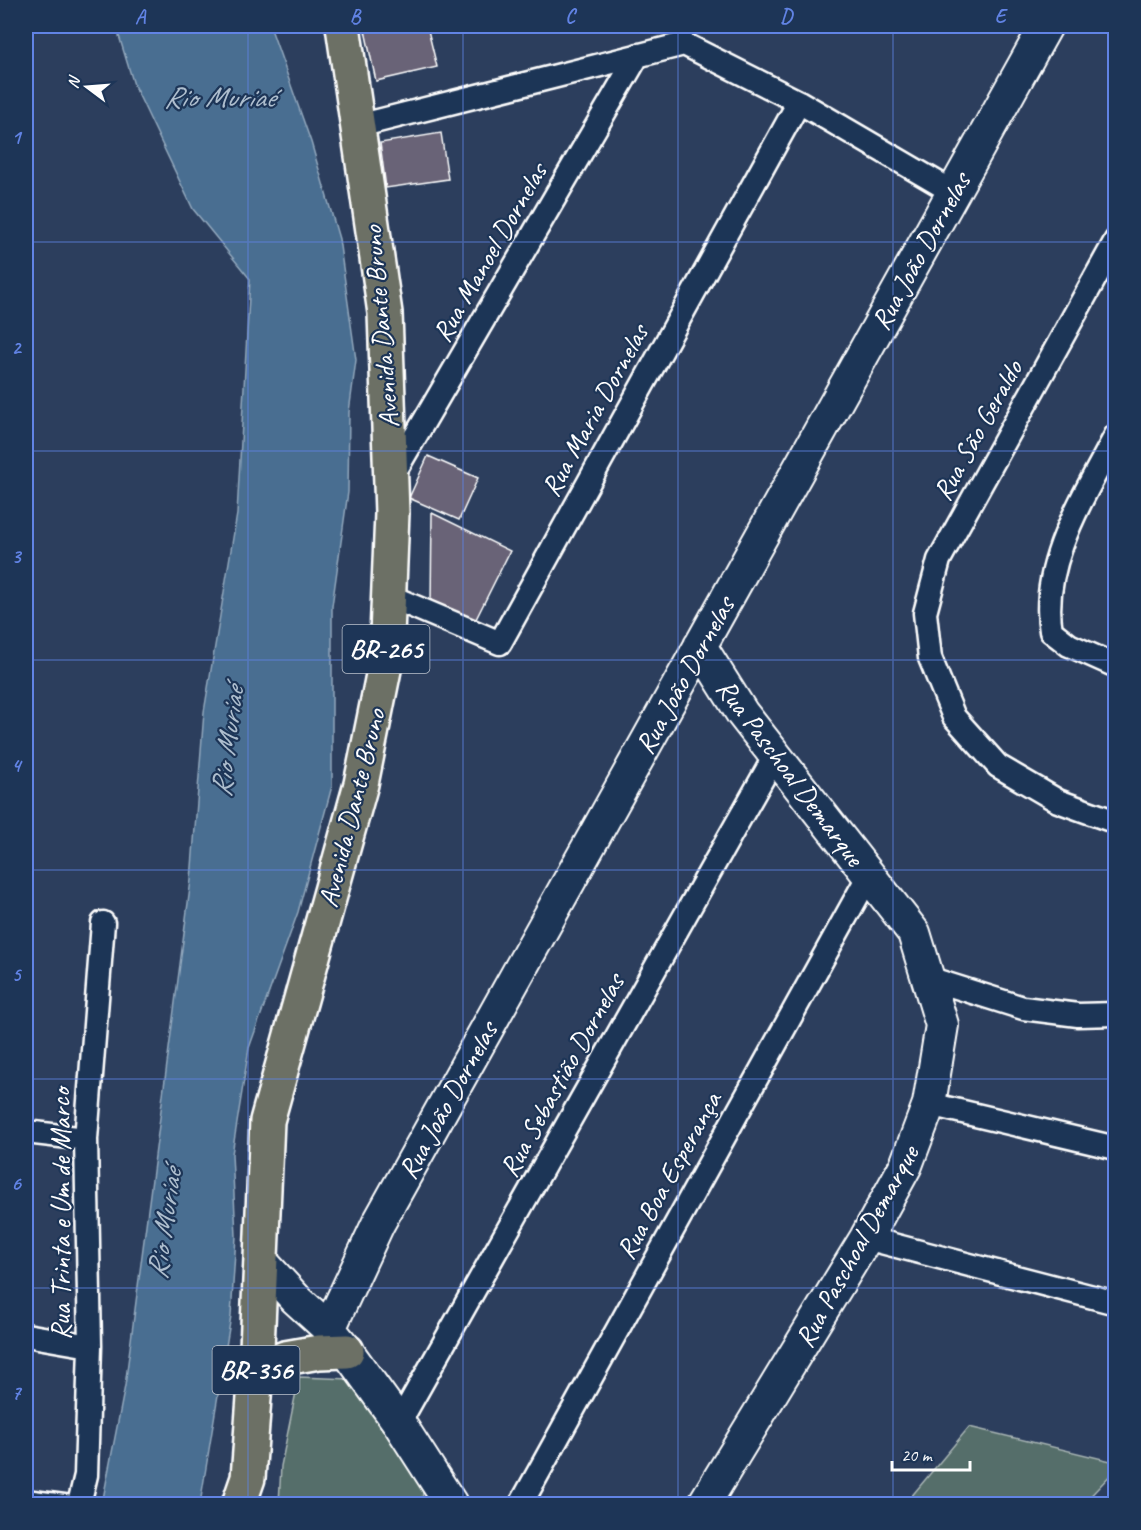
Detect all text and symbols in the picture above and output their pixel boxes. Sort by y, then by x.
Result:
text: A [135,4,147,29]
text: B [350,4,362,29]
text: C [565,4,577,29]
text: D [780,4,794,29]
text: E [995,4,1009,29]
north arrow [57,57,117,117]
text: N [63,73,85,91]
water label: Rio Muriaé [164,78,283,116]
text: 1 [12,125,23,150]
street label: Rua Manoel Dornelas [424,154,556,348]
street label: Rua João Dornelas [863,164,979,336]
street label: Avenida Dante Bruno [354,222,407,430]
street label: Rua Maria Dornelas [533,316,657,502]
text: 2 [12,335,23,360]
street label: Rua São Geraldo [925,352,1031,507]
text: 3 [12,544,23,569]
street label: Rua João Dornelas [627,588,743,760]
road number: BR-265 [342,625,430,673]
street label: Rua Paschoal Demarque [709,672,874,874]
water label: Rio Muriaé [201,677,254,799]
street label: Avenida Dante Bruno [310,703,394,911]
text: 4 [12,753,24,778]
text: 5 [12,962,23,987]
street label: Rua Sebastião Dornelas [491,965,633,1183]
street label: Rua João Dornelas [390,1013,506,1185]
street label: Rua Boa Esperança [608,1084,730,1265]
street label: Rua Trinta e Um de Marco [43,1085,78,1340]
street label: Rua Paschoal Demarque [787,1138,927,1353]
water label: Rio Muriaé [137,1158,192,1281]
text: 6 [11,1171,22,1196]
road number: BR-356 [212,1346,300,1394]
text: 7 [12,1380,23,1405]
scale bar [892,1434,970,1472]
text: 20 m [901,1444,934,1466]

